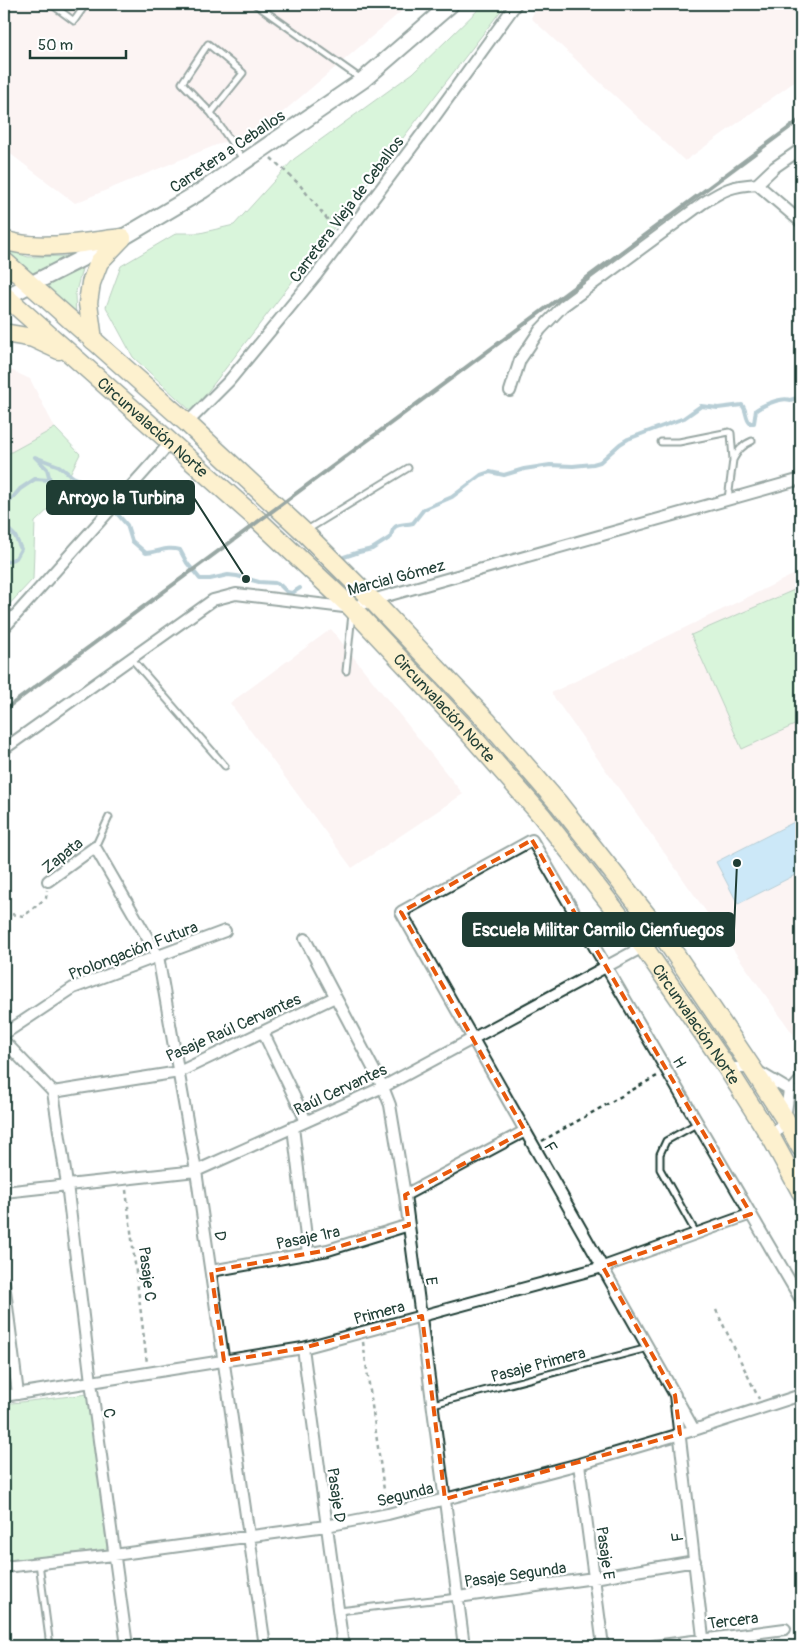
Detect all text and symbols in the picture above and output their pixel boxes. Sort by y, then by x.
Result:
scale bar [30,28,126,60]
text: 50 m [38,36,73,55]
street label: Carretera a Ceballos [166,106,289,198]
street label: Carretera Vieja de Ceballos [285,133,408,287]
street label: Circunvalación Norte [93,373,212,482]
callout: Arroyo la Turbina [47,481,194,514]
text: Arroyo la Turbina [57,487,185,510]
street label: Marcial Gómez [345,555,447,601]
street label: Circunvalación Norte [389,649,499,767]
street label: Zapata [38,833,87,878]
callout: Escuela Militar Camilo Cienfuegos [463,913,734,946]
street label: Prolongación Futura [66,917,201,985]
text: Escuela Militar Camilo Cienfuegos [472,919,725,942]
street label: Circunvalación Norte [647,961,744,1088]
street label: Pasaje Raúl Cervantes [163,989,304,1067]
street label: H [668,1053,690,1072]
street label: Raúl Cervantes [291,1060,390,1120]
street label: F [539,1138,561,1157]
street label: Pasaje 1ra [274,1221,342,1254]
street label: D [209,1230,231,1243]
street label: Pasaje C [134,1246,160,1303]
street label: E [421,1276,441,1287]
street label: Primera [352,1297,407,1329]
street label: Pasaje Primera [489,1343,588,1387]
street label: C [98,1407,120,1420]
street label: Pasaje D [322,1466,350,1524]
street label: Segunda [375,1478,436,1512]
street label: Pasaje E [591,1525,619,1581]
street label: F [667,1531,689,1543]
street label: Pasaje Segunda [463,1558,567,1592]
street label: Tercera [707,1608,760,1634]

